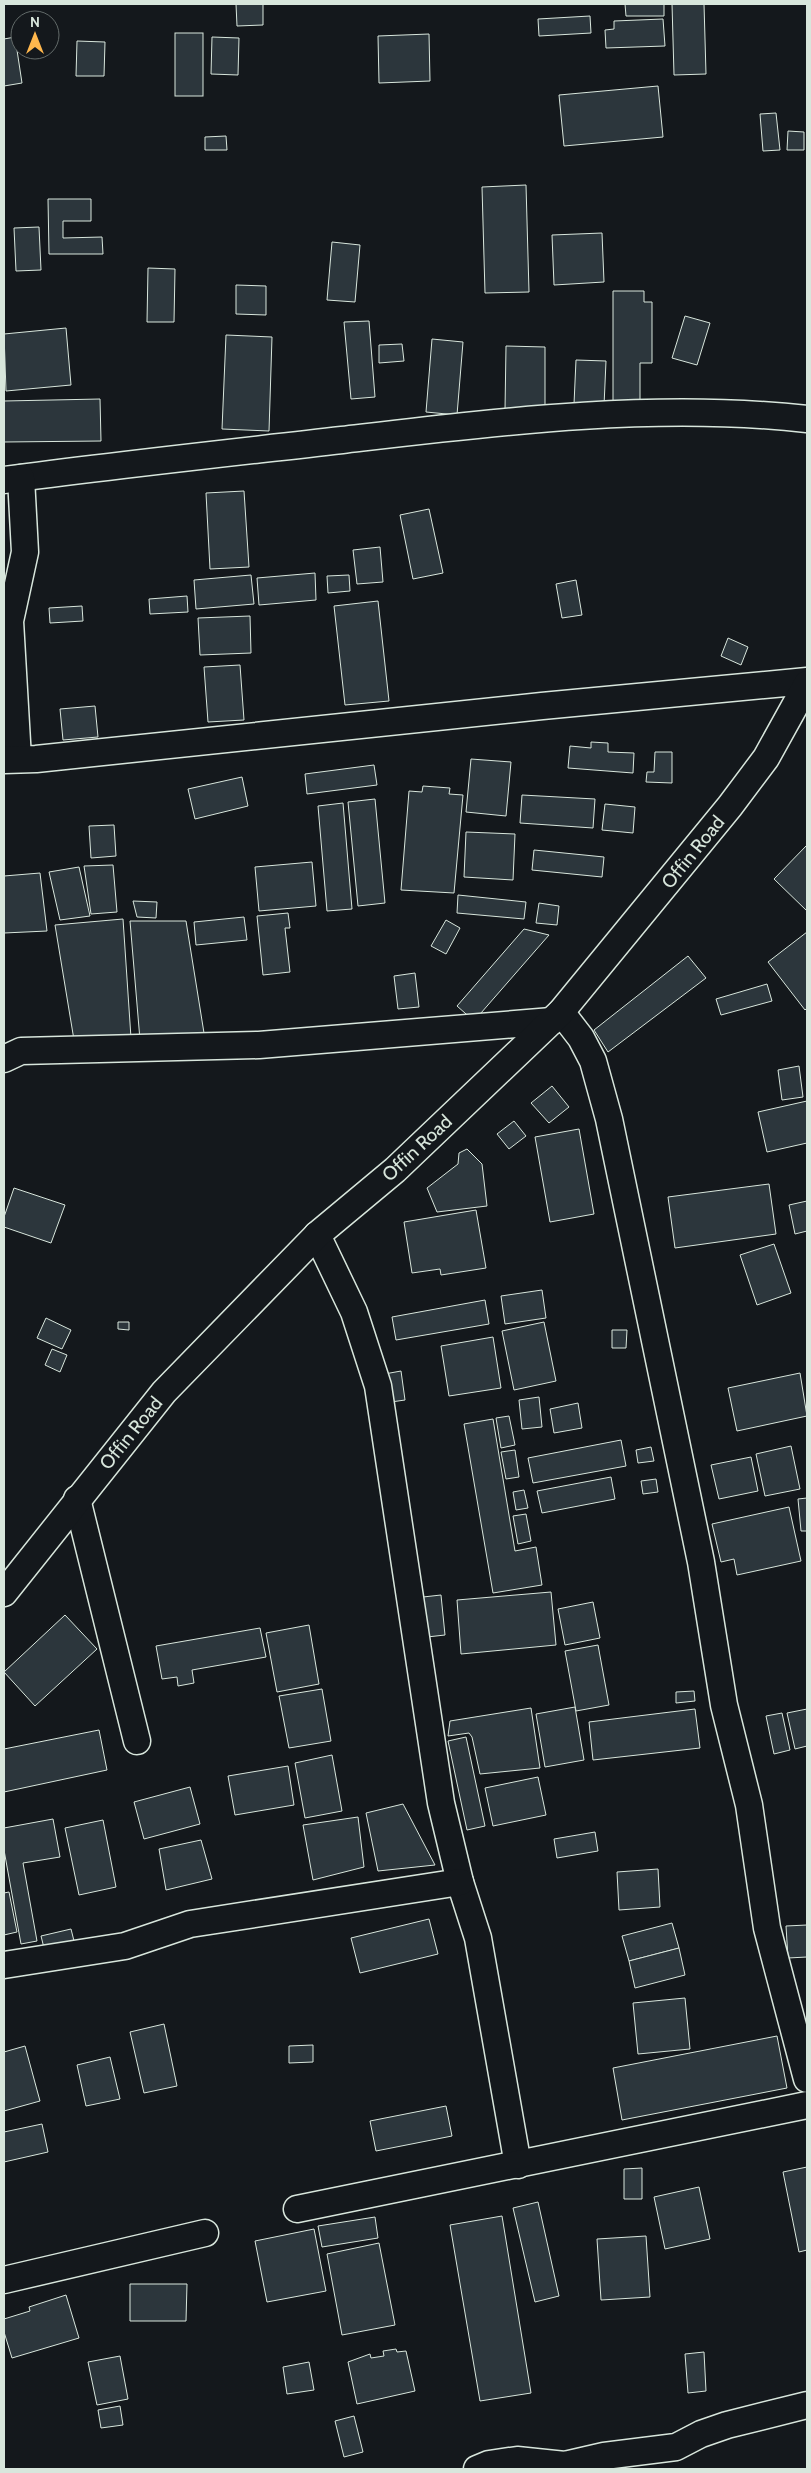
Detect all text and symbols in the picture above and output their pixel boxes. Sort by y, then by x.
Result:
north arrow [10,10,60,60]
text: N [30,13,40,31]
street label: Offin Road [657,811,729,893]
street label: Offin Road [377,1110,457,1186]
street label: Offin Road [95,1392,167,1474]

